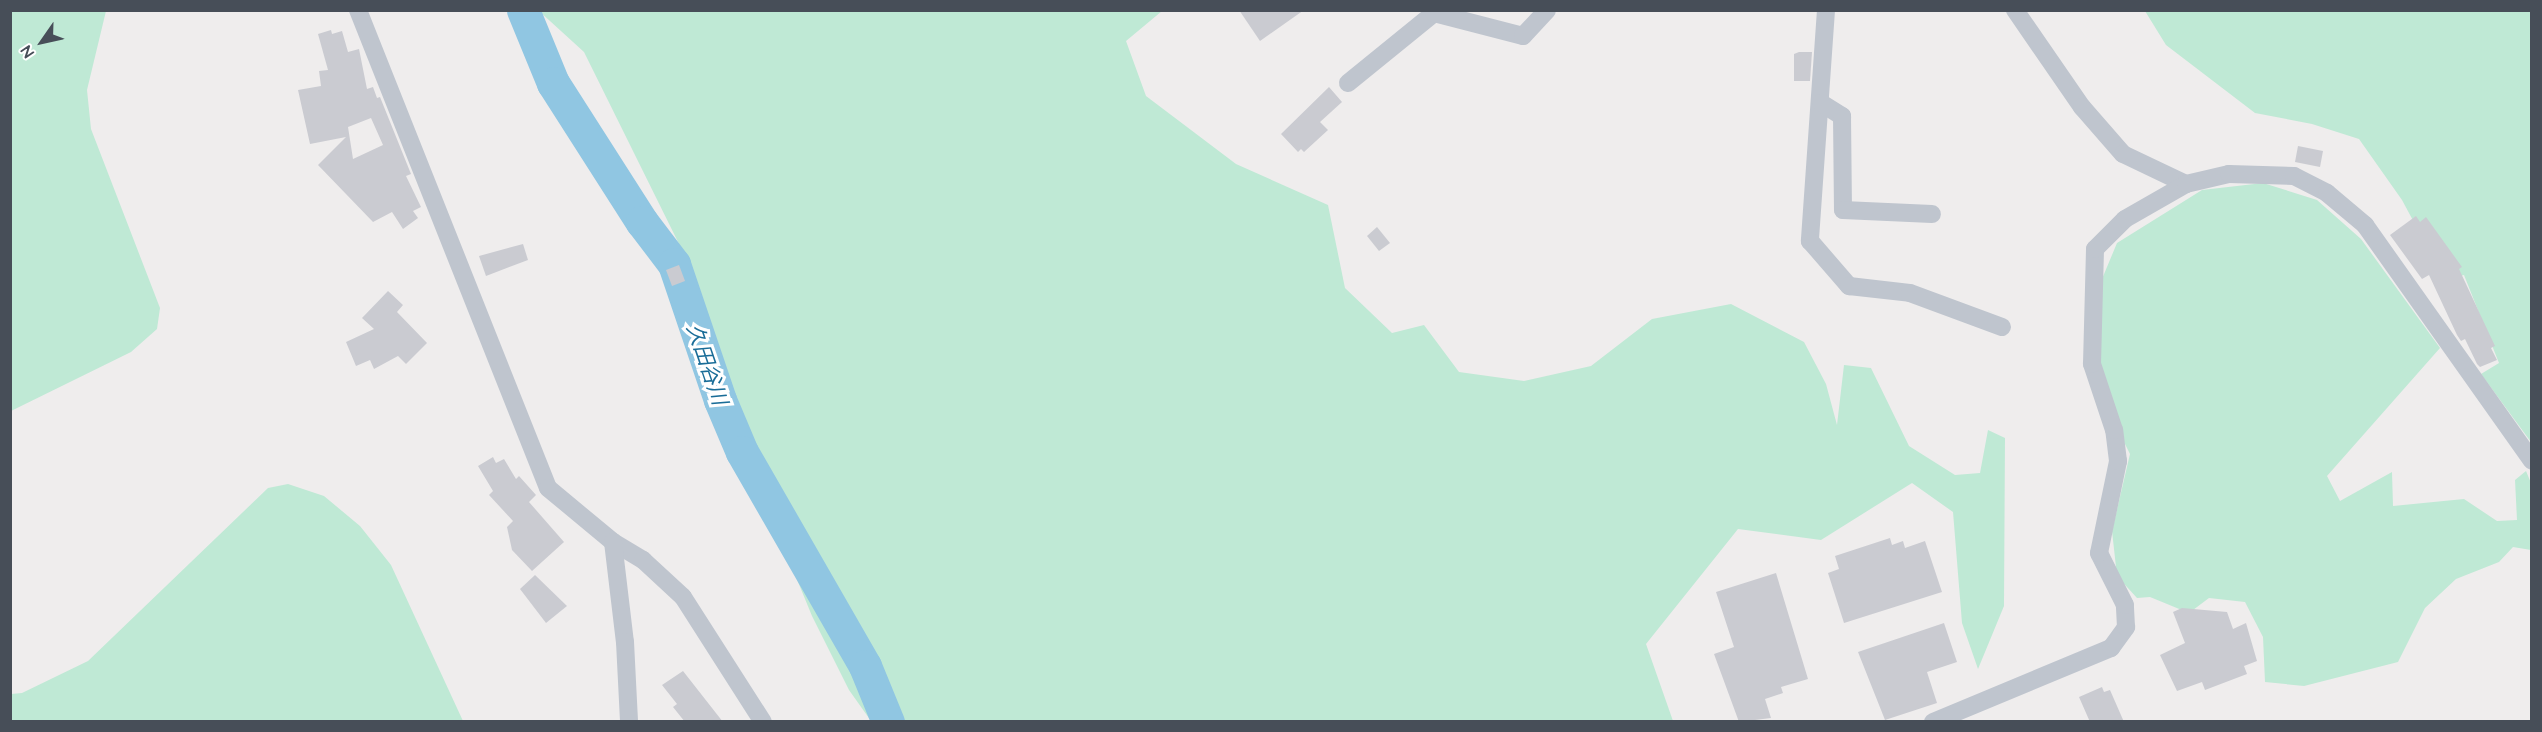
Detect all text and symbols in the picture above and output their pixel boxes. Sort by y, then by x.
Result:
north arrow [12,12,72,72]
text: N [16,42,39,63]
water label: 久田谷川 [682,320,734,408]

